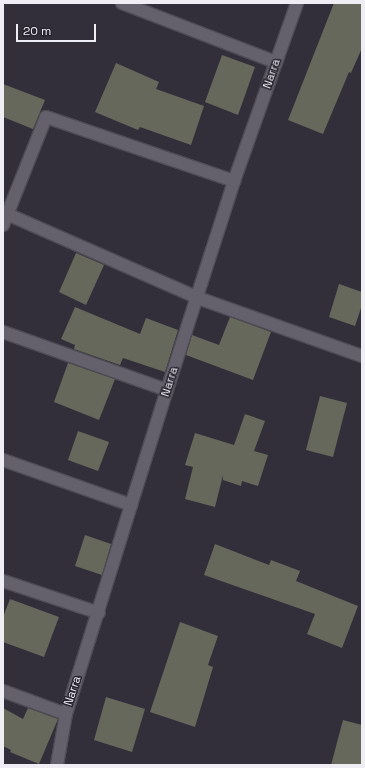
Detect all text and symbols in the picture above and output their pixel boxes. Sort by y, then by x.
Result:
scale bar [18,16,98,42]
text: 20 m [23,23,51,39]
street label: Narra [260,57,284,91]
street label: Narra [158,365,182,399]
street label: Narra [61,674,85,708]

